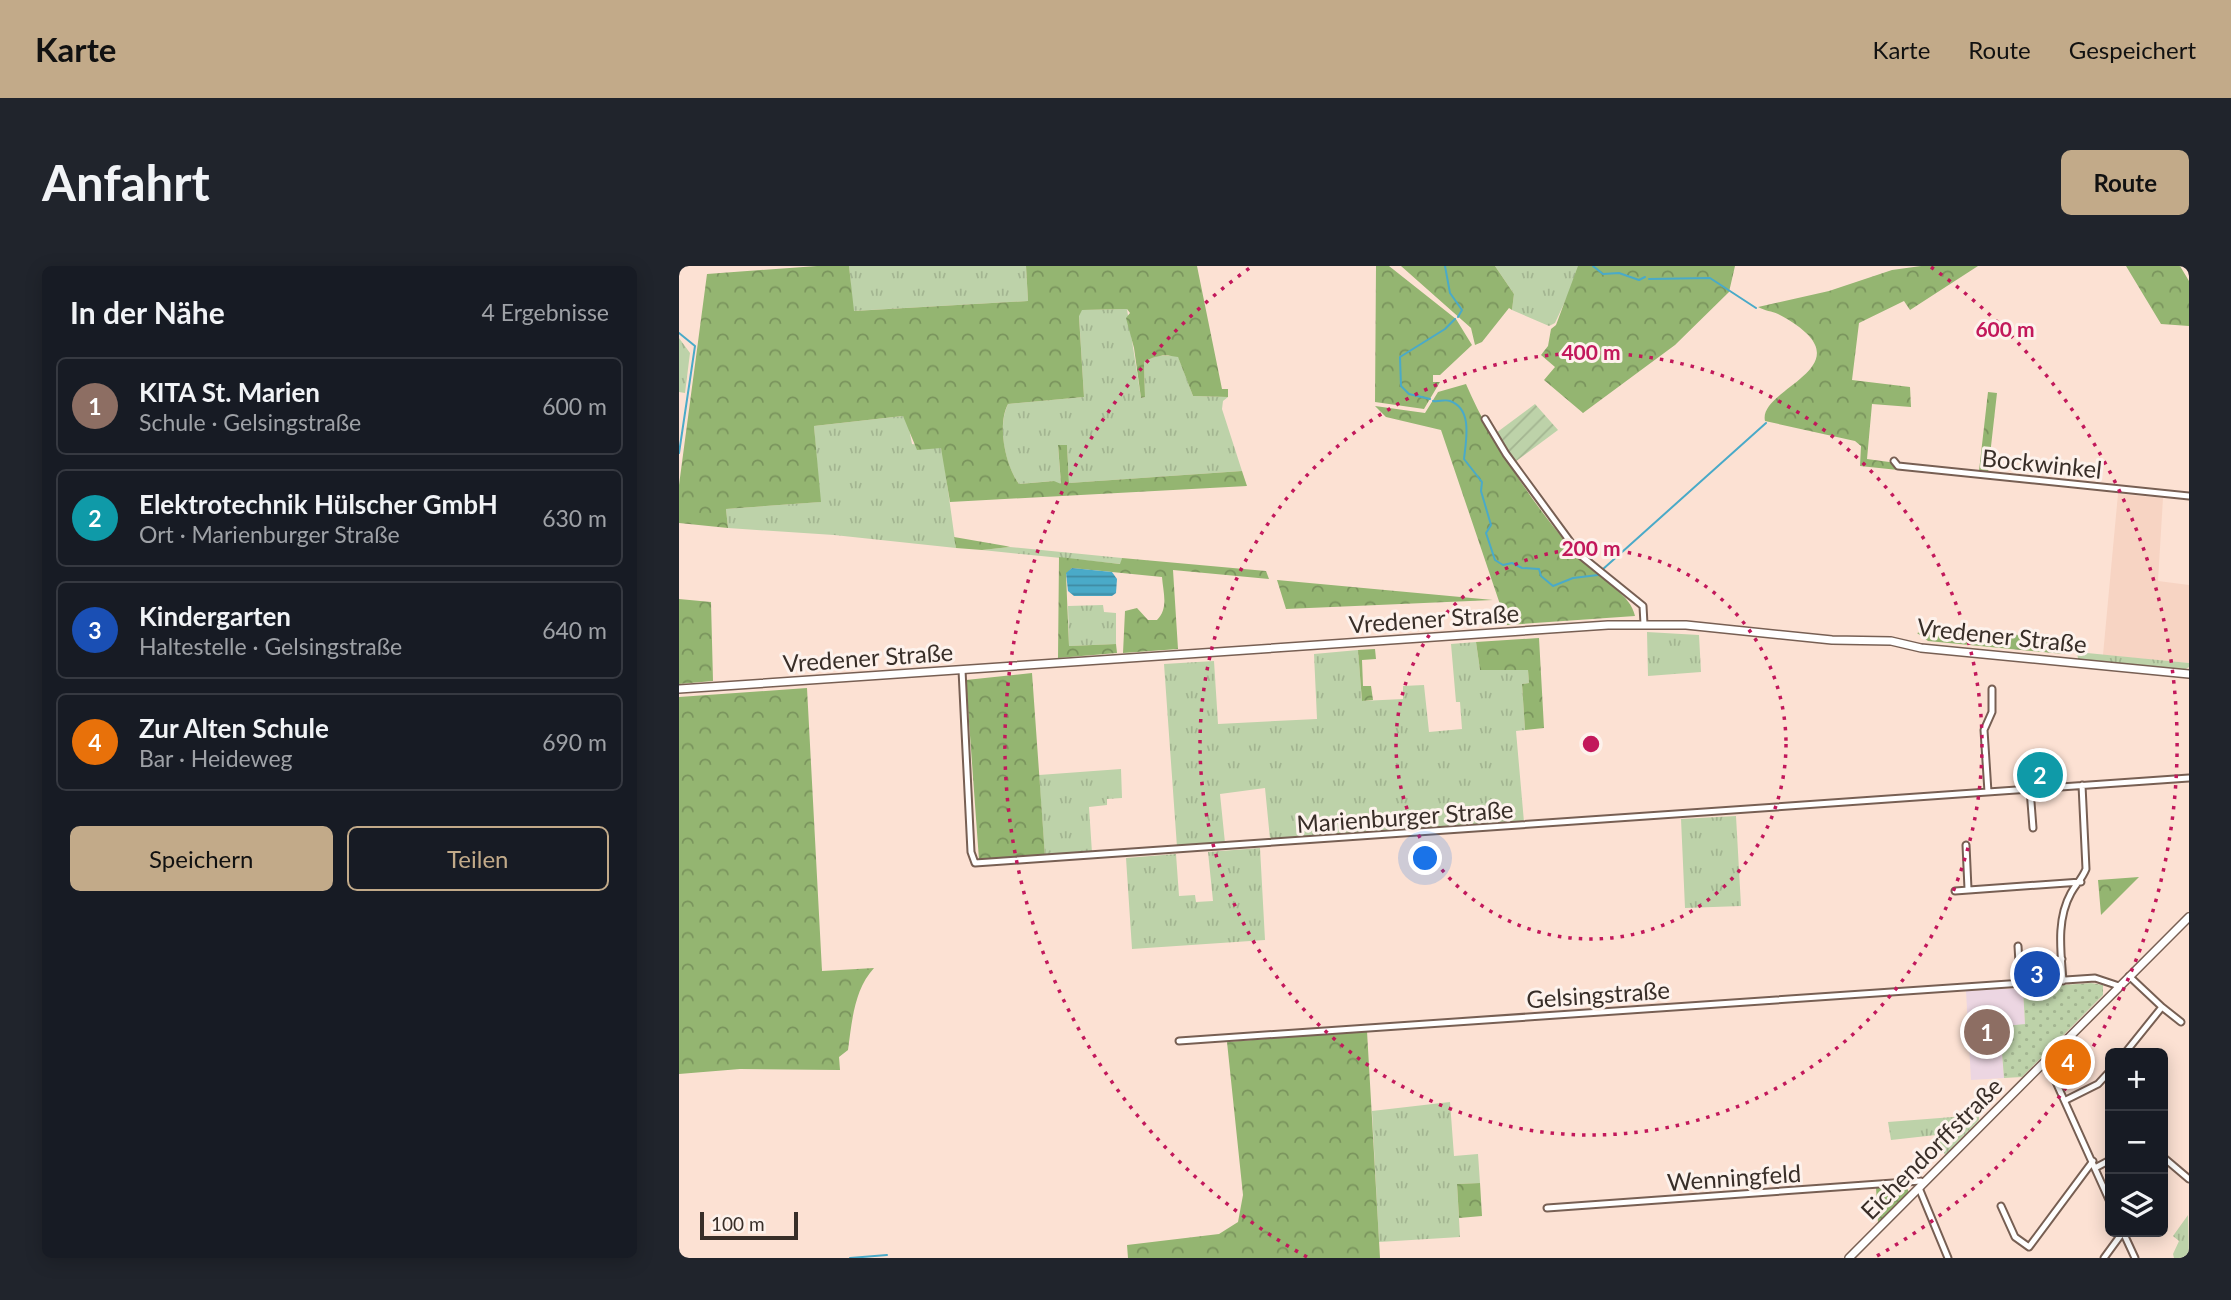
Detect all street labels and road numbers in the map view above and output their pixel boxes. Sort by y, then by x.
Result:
street label: Bockwinkel [1981,442,2103,484]
street label: Vredener Straße [1348,598,1520,638]
street label: Vredener Straße [1916,612,2088,658]
street label: Vredener Straße [782,637,954,677]
street label: Marienburger Straße [1296,794,1514,838]
street label: Gelsingstraße [1525,975,1671,1013]
street label: Eichendorffstraße [1854,1071,2008,1225]
street label: Wenningfeld [1666,1158,1802,1196]

